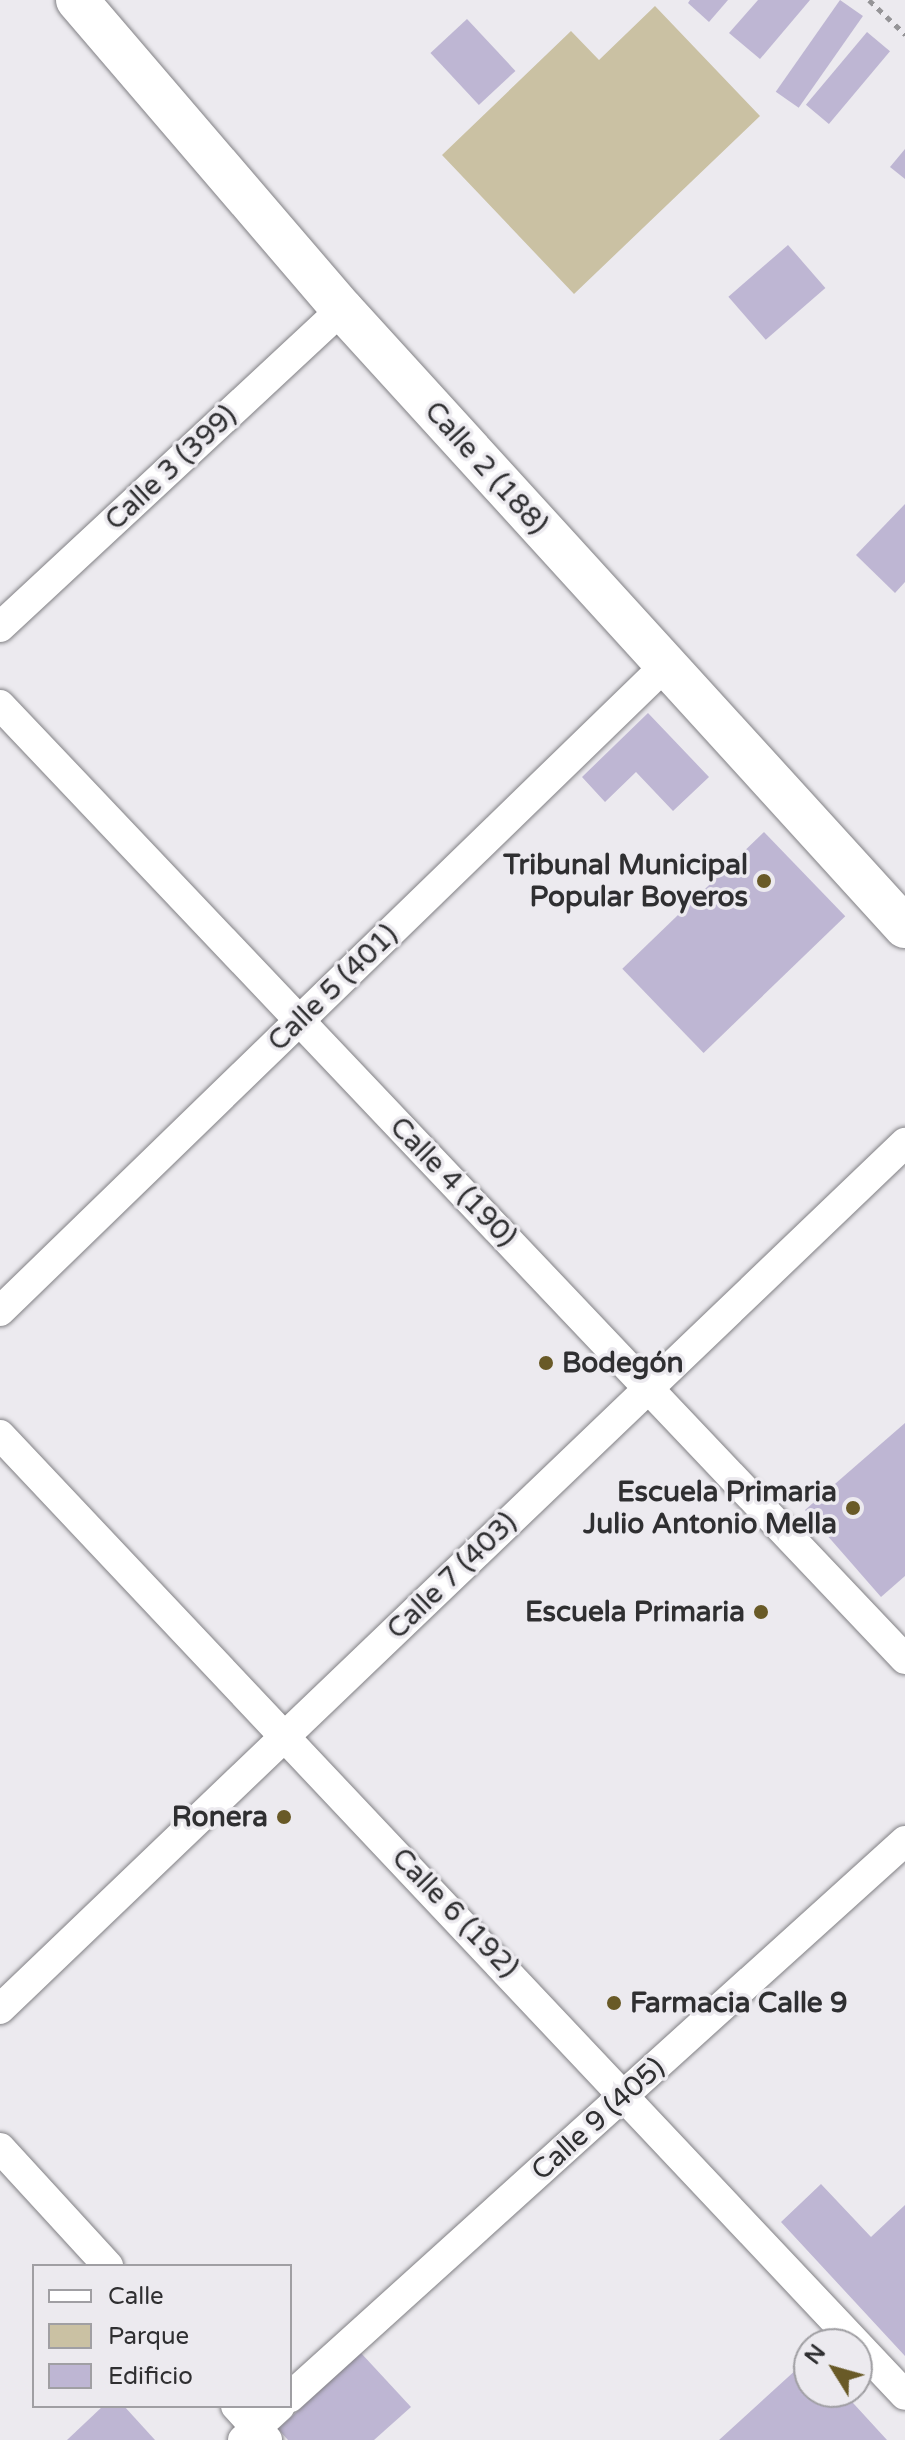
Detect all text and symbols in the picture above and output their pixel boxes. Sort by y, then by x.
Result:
street label: Calle 2 (188) [418,395,554,541]
street label: Calle 3 (399) [98,399,244,537]
place label: Tribunal Municipal Popular Boyeros [503,848,748,914]
marker: Tribunal Municipal Popular Boyeros [755,872,773,890]
street label: Calle 5 (401) [261,918,405,1058]
street label: Calle 4 (190) [383,1110,523,1254]
place label: Bodegón [562,1346,684,1380]
marker: Bodegón [537,1354,555,1372]
place label: Escuela Primaria Julio Antonio Mella [583,1475,837,1541]
marker: Escuela Primaria Julio Antonio Mella [844,1499,862,1517]
street label: Calle 7 (403) [380,1506,524,1646]
place label: Escuela Primaria [525,1595,745,1629]
marker: Escuela Primaria [752,1603,770,1621]
place label: Ronera [172,1800,268,1834]
marker: Ronera [275,1808,293,1826]
street label: Calle 6 (192) [385,1841,525,1985]
place label: Farmacia Calle 9 [630,1986,848,2020]
marker: Farmacia Calle 9 [605,1994,623,2012]
street label: Calle 9 (405) [525,2051,671,2187]
legend [32,2264,292,2408]
text: Calle [108,2282,164,2311]
text: Parque [108,2322,189,2351]
north arrow [793,2328,873,2408]
text: N [800,2340,831,2370]
text: Edificio [108,2362,193,2391]

